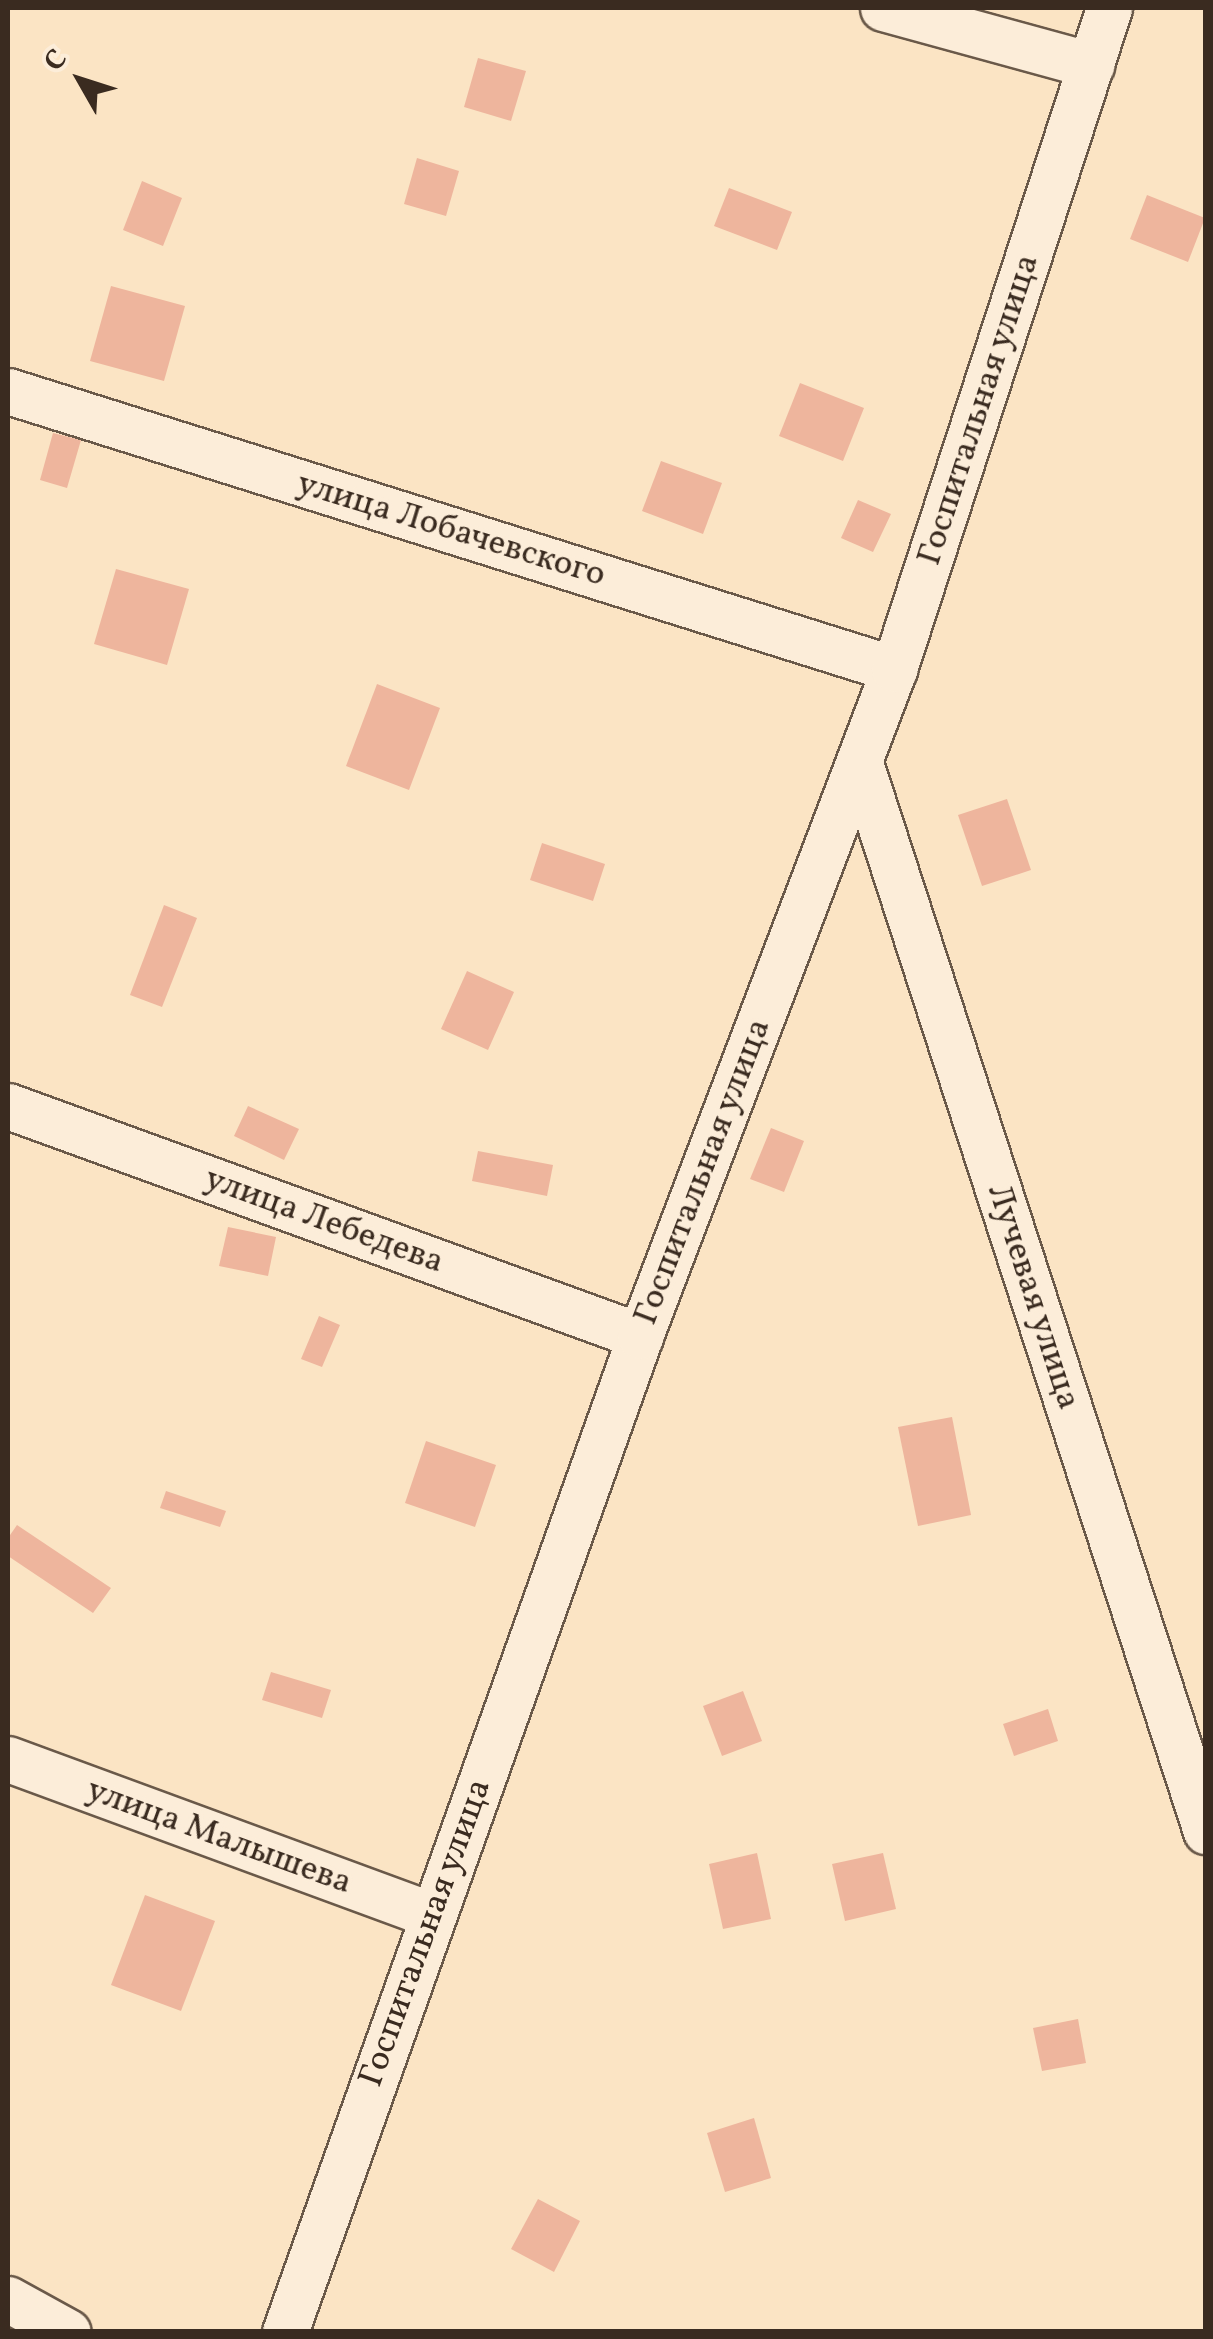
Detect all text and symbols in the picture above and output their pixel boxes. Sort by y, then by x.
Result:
north arrow [30,30,130,130]
text: С [35,42,77,80]
street label: Госпитальная улица [909,249,1049,571]
street label: улица Лобачевского [292,463,610,597]
street label: Госпитальная улица [625,1013,781,1331]
street label: улица Лебедева [199,1158,449,1284]
street label: Лучевая улица [977,1179,1089,1415]
street label: улица Малышева [81,1770,357,1904]
street label: Госпитальная улица [351,1773,501,2093]

